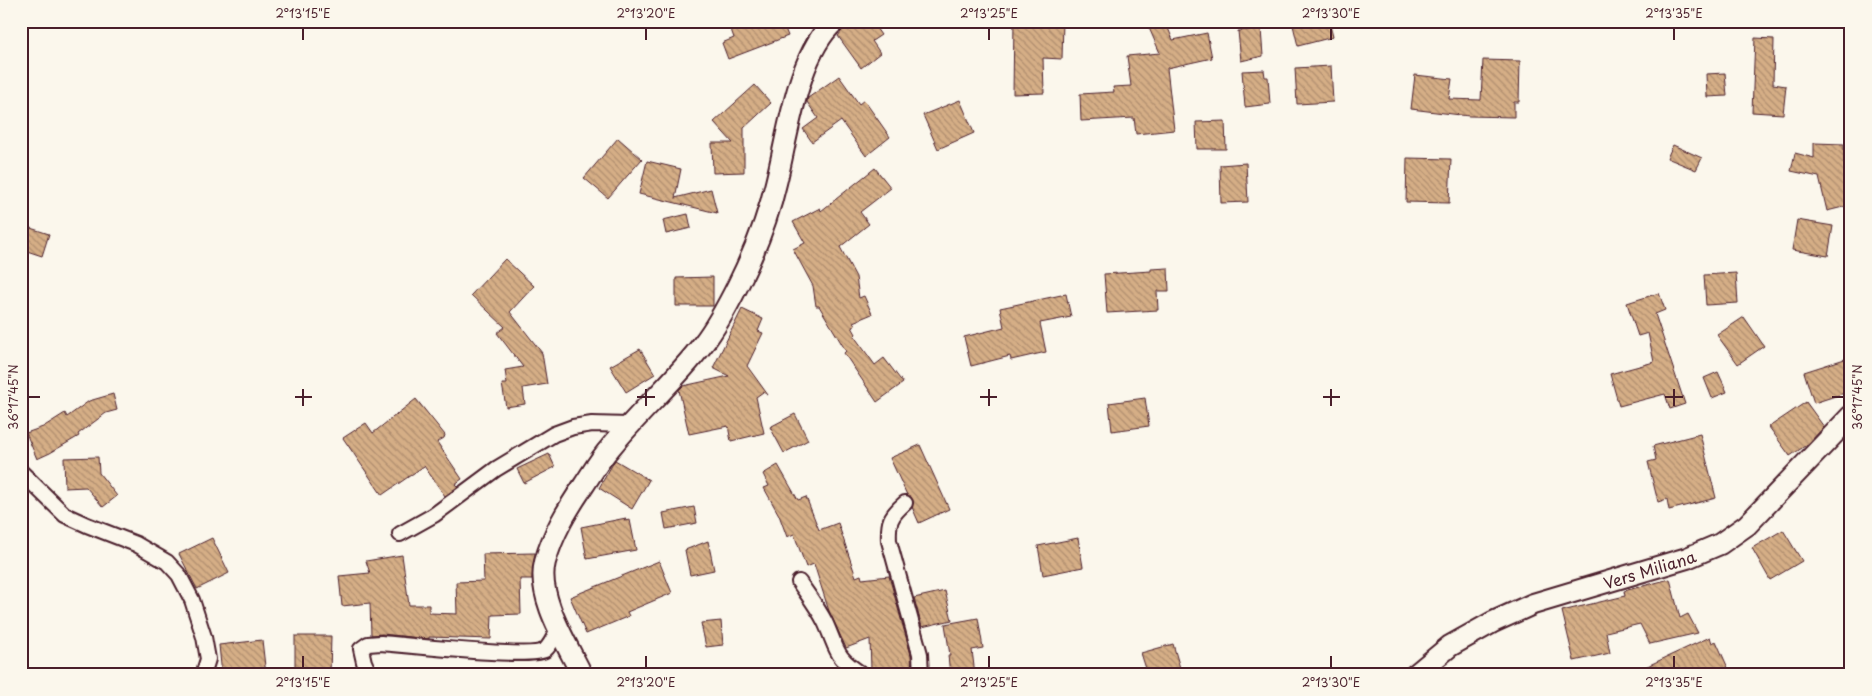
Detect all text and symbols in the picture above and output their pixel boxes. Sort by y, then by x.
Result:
text: 2°13'15"E [275,4,331,22]
text: 2°13'20"E [616,4,676,22]
text: 2°13'25"E [960,4,1018,22]
text: 2°13'30"E [1302,4,1360,22]
text: 2°13'35"E [1645,4,1703,22]
text: 36°17'45"N [4,364,22,430]
text: 36°17'45"N [1848,364,1866,430]
street label: Vers Miliana [1600,544,1699,594]
text: 2°13'15"E [275,673,331,691]
text: 2°13'20"E [616,673,676,691]
text: 2°13'25"E [960,673,1018,691]
text: 2°13'30"E [1302,673,1360,691]
text: 2°13'35"E [1645,673,1703,691]

